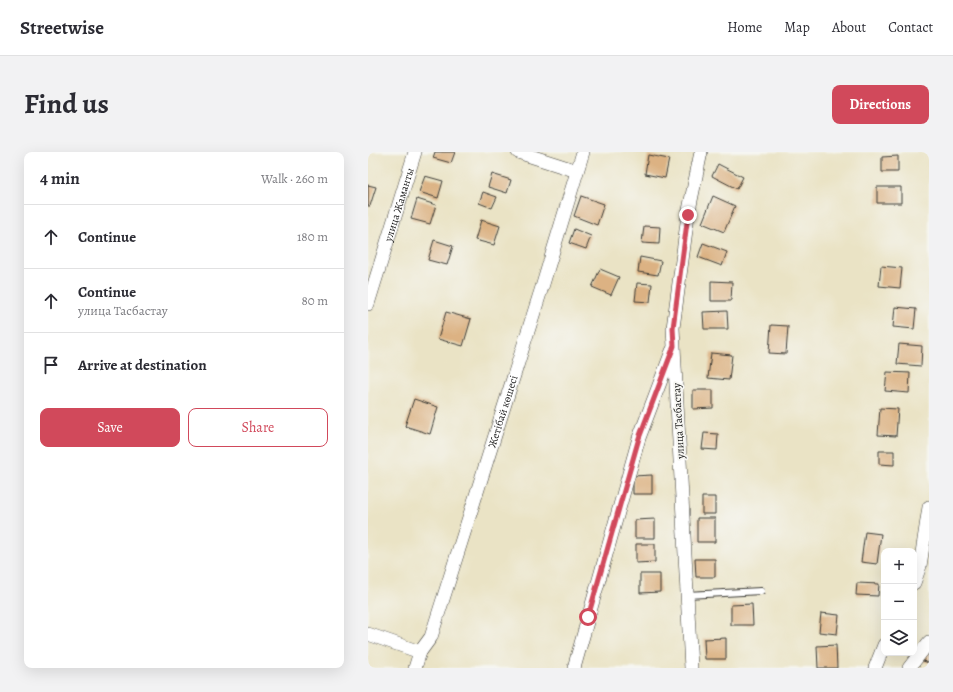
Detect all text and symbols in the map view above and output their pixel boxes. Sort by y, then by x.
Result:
text: Streetwise [20,15,104,41]
text: Home [727,18,762,37]
text: Map [784,18,810,37]
text: About [832,18,866,37]
text: Contact [888,18,933,37]
text: Find us [24,85,109,123]
button: Directions [832,85,929,124]
street label: улица Жаманты [380,166,418,244]
text: 4 min [40,167,80,190]
text: Walk · 260 m [261,170,328,187]
route end [679,206,697,224]
icon: ahead [40,226,62,248]
text: Continue [78,227,136,247]
text: 180 m [297,228,328,245]
text: Continue [78,282,136,302]
icon: ahead [40,290,62,312]
text: 80 m [301,292,328,309]
text: улица Тасбастау [78,302,168,319]
icon: arrive [40,354,62,376]
text: Arrive at destination [78,355,207,375]
street label: Жетібай көшесі [485,373,522,450]
street label: улица Тасбастау [669,382,688,460]
button: Save [40,408,180,447]
button: Share [188,408,328,447]
map controls [881,548,917,656]
button: + [881,548,917,584]
button: − [881,584,917,620]
route start [579,608,597,626]
button: layers [881,620,917,656]

